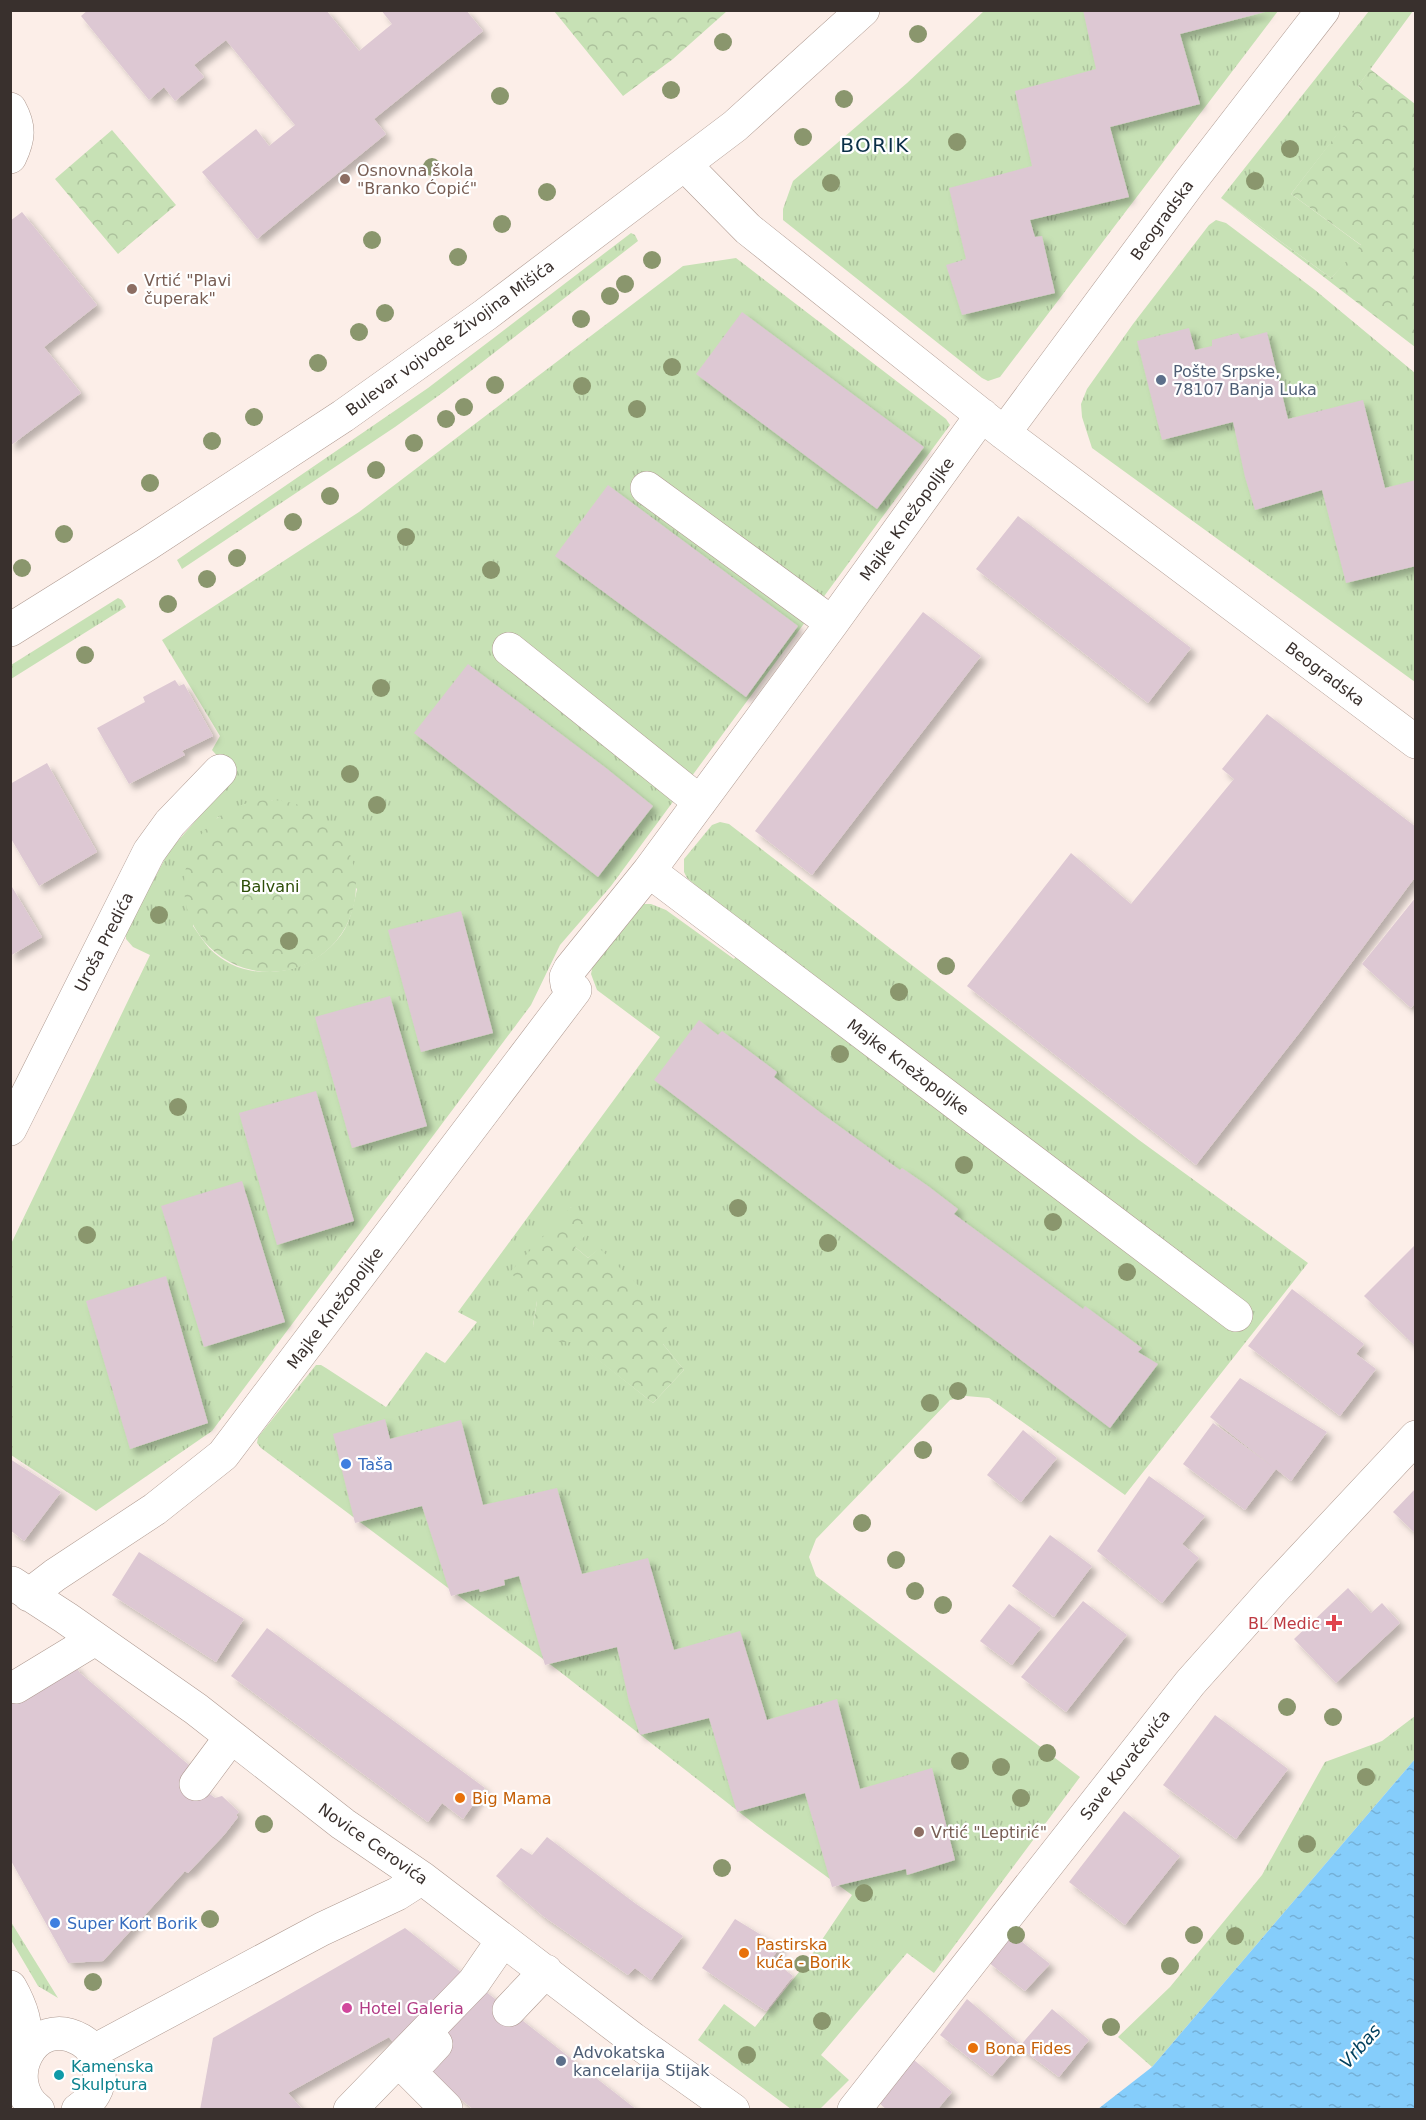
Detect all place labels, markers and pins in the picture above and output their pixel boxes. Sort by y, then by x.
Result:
place label: Osnovna škola "Branko Ćopić" [357,161,477,198]
marker: Osnovna škola "Branko Ćopić" [338,172,352,186]
place label: Vrtić "Plavi čuperak" [144,271,231,308]
marker: Vrtić "Plavi čuperak" [125,282,139,296]
place label: Pošte Srpske, 78107 Banja Luka [1173,362,1317,399]
marker: Pošte Srpske, 78107 Banja Luka [1154,373,1168,387]
place label: Taša [357,1455,393,1474]
marker: Taša [339,1457,353,1471]
place label: BL Medic [1248,1614,1320,1633]
marker: BL Medic [1325,1614,1343,1632]
place label: Big Mama [472,1789,552,1808]
marker: Big Mama [453,1791,467,1805]
place label: Vrtić "Leptirić" [931,1823,1047,1842]
marker: Vrtić "Leptirić" [912,1825,926,1839]
place label: Super Kort Borik [67,1914,198,1933]
marker: Super Kort Borik [48,1916,62,1930]
place label: Pastirska kuća - Borik [756,1935,851,1972]
marker: Pastirska kuća - Borik [737,1946,751,1960]
place label: Hotel Galeria [359,1999,464,2018]
marker: Hotel Galeria [340,2001,354,2015]
place label: Bona Fides [985,2039,1072,2058]
marker: Bona Fides [966,2041,980,2055]
place label: Advokatska kancelarija Stijak [573,2043,710,2080]
marker: Advokatska kancelarija Stijak [554,2054,568,2068]
place label: Kamenska Skulptura [71,2057,154,2094]
marker: Kamenska Skulptura [52,2068,66,2082]

